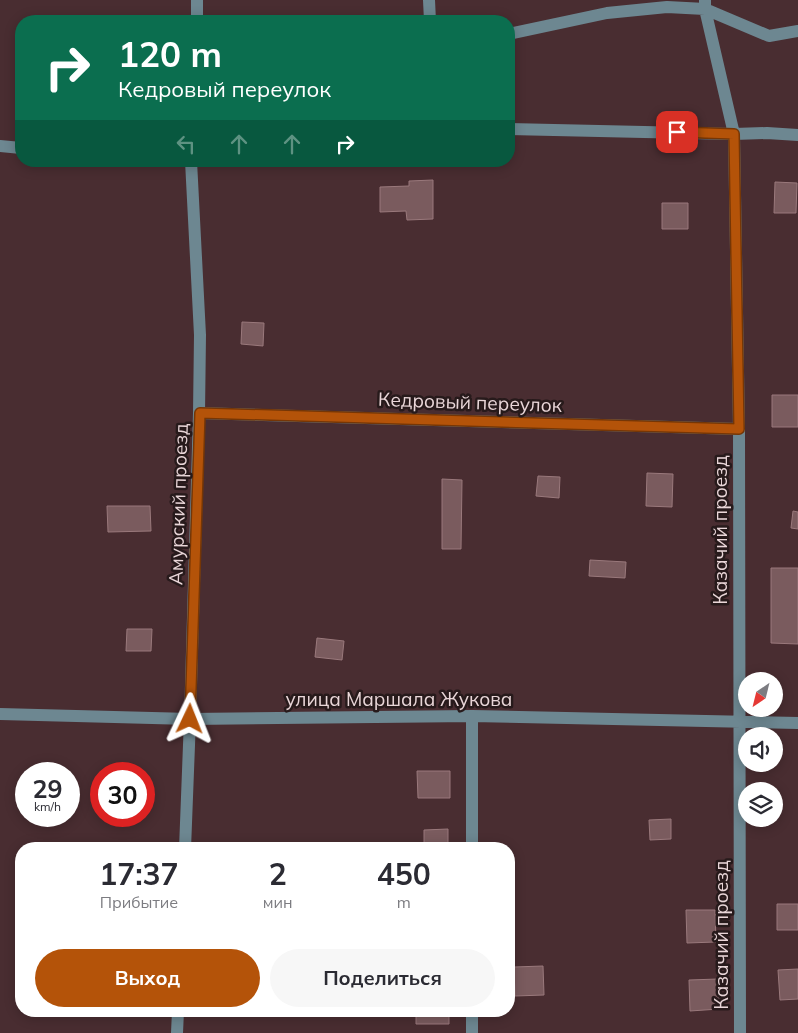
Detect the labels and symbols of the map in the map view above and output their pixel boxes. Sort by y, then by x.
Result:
pin [656,111,698,153]
street label: Кедровый переулок [378,387,563,417]
street label: Амурский проезд [163,422,193,585]
street label: Казачий проезд [708,455,732,605]
north arrow [738,672,782,718]
street label: улица Маршала Жукова [286,687,512,711]
position arrow [163,692,215,744]
speed limit sign: 30 [90,762,155,827]
street label: Казачий проезд [709,860,733,1010]

